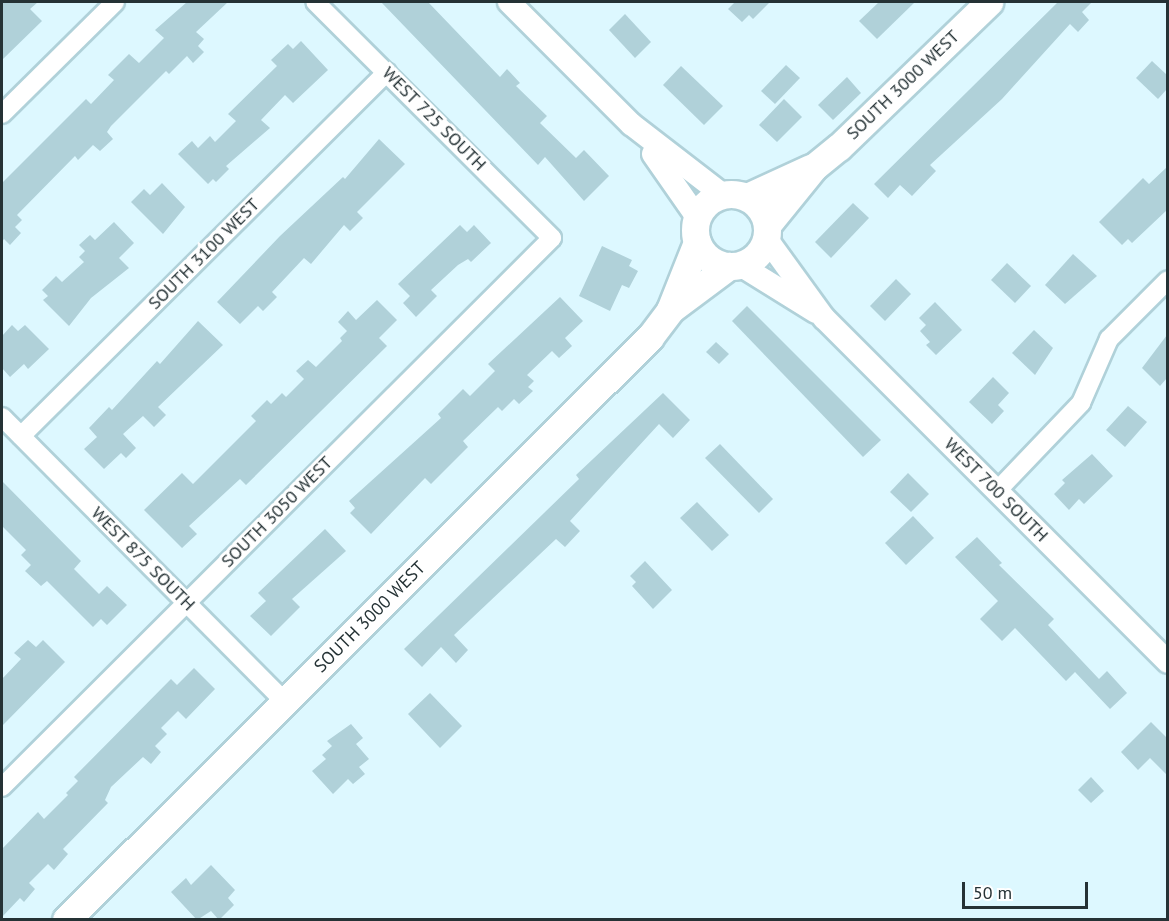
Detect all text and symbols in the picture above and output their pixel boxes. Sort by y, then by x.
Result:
street label: SOUTH 3000 WEST [842,26,964,144]
street label: WEST 725 SOUTH [377,62,491,176]
street label: SOUTH 3100 WEST [144,194,264,314]
street label: WEST 700 SOUTH [939,433,1053,547]
street label: SOUTH 3050 WEST [217,452,337,572]
street label: WEST 875 SOUTH [86,502,200,616]
street label: SOUTH 3000 WEST [310,557,430,677]
scale bar [965,870,1091,908]
text: 50 m [973,881,1012,904]

